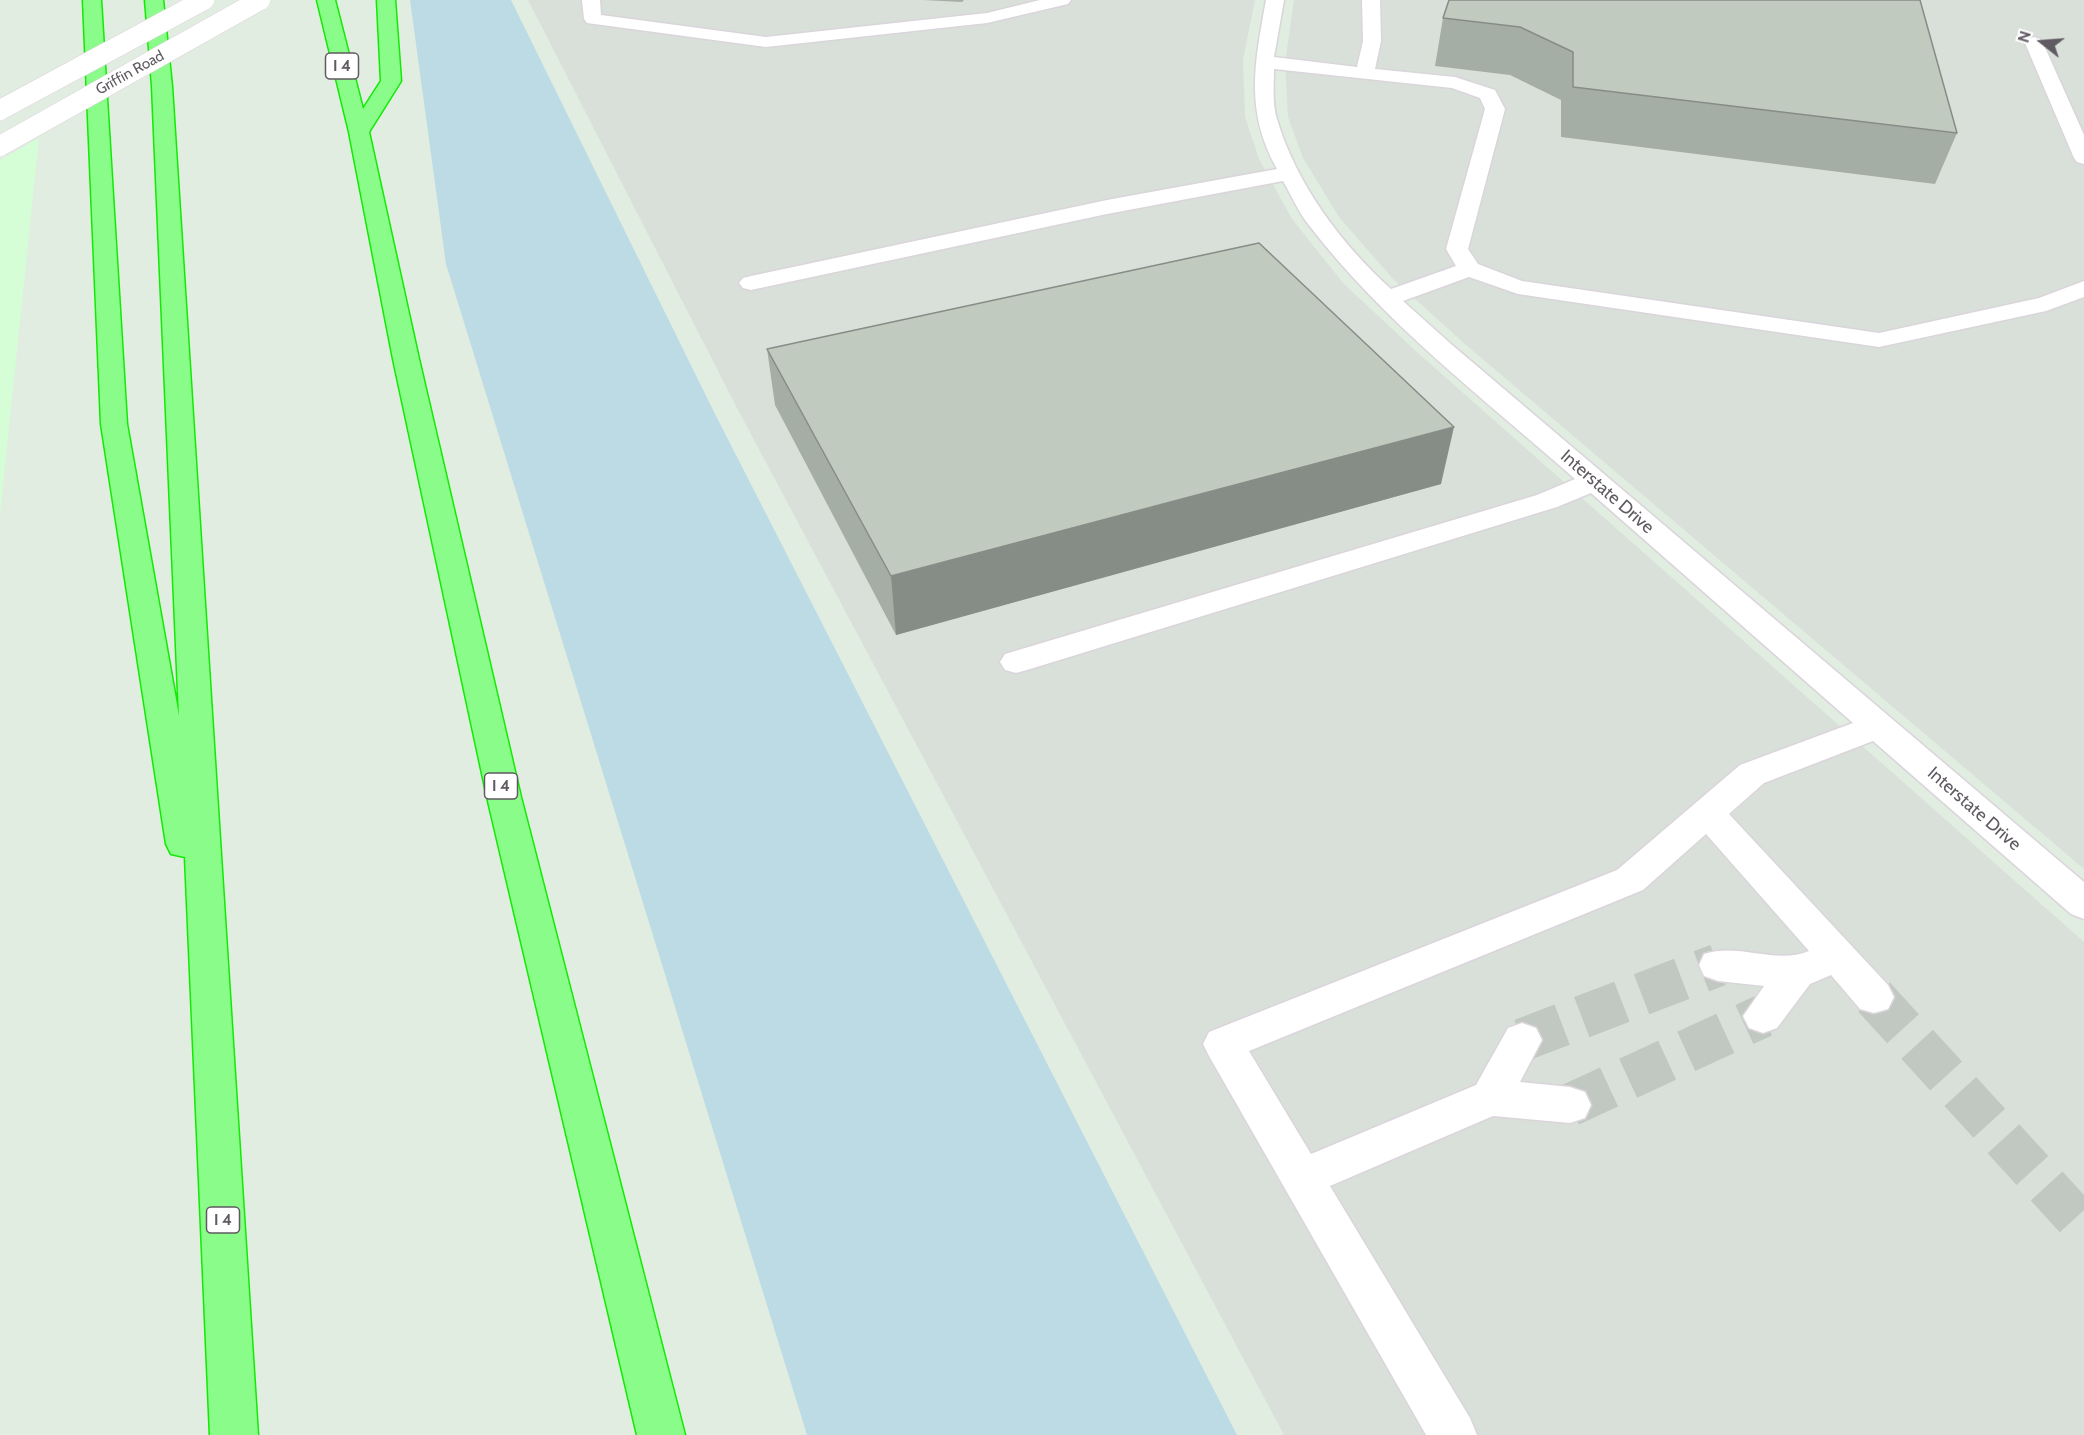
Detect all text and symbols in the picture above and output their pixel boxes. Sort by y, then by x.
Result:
north arrow [2012,12,2072,72]
text: N [2014,28,2035,45]
street label: Griffin Road [93,47,167,99]
road number: I 4 [326,53,358,79]
street label: Interstate Drive [1556,446,1658,538]
street label: Interstate Drive [1923,763,2025,855]
road number: I 4 [484,773,518,799]
road number: I 4 [206,1207,240,1233]

